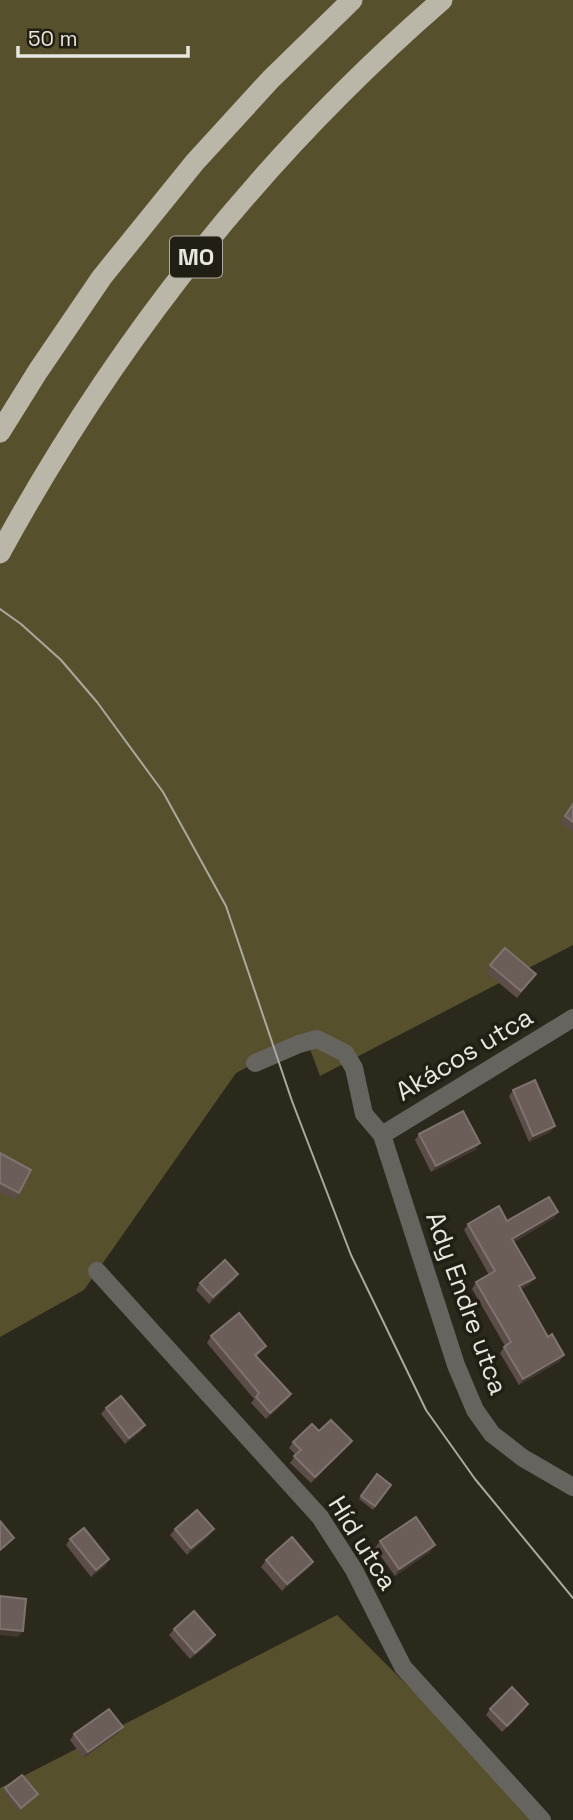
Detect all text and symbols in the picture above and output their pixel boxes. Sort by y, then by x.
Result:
scale bar [18,14,187,58]
text: 50 m [28,25,78,52]
road number: M0 [170,236,222,278]
street label: Akácos utca [389,1000,539,1108]
street label: Ady Endre utca [418,1207,516,1399]
street label: Híd utca [321,1490,405,1596]

